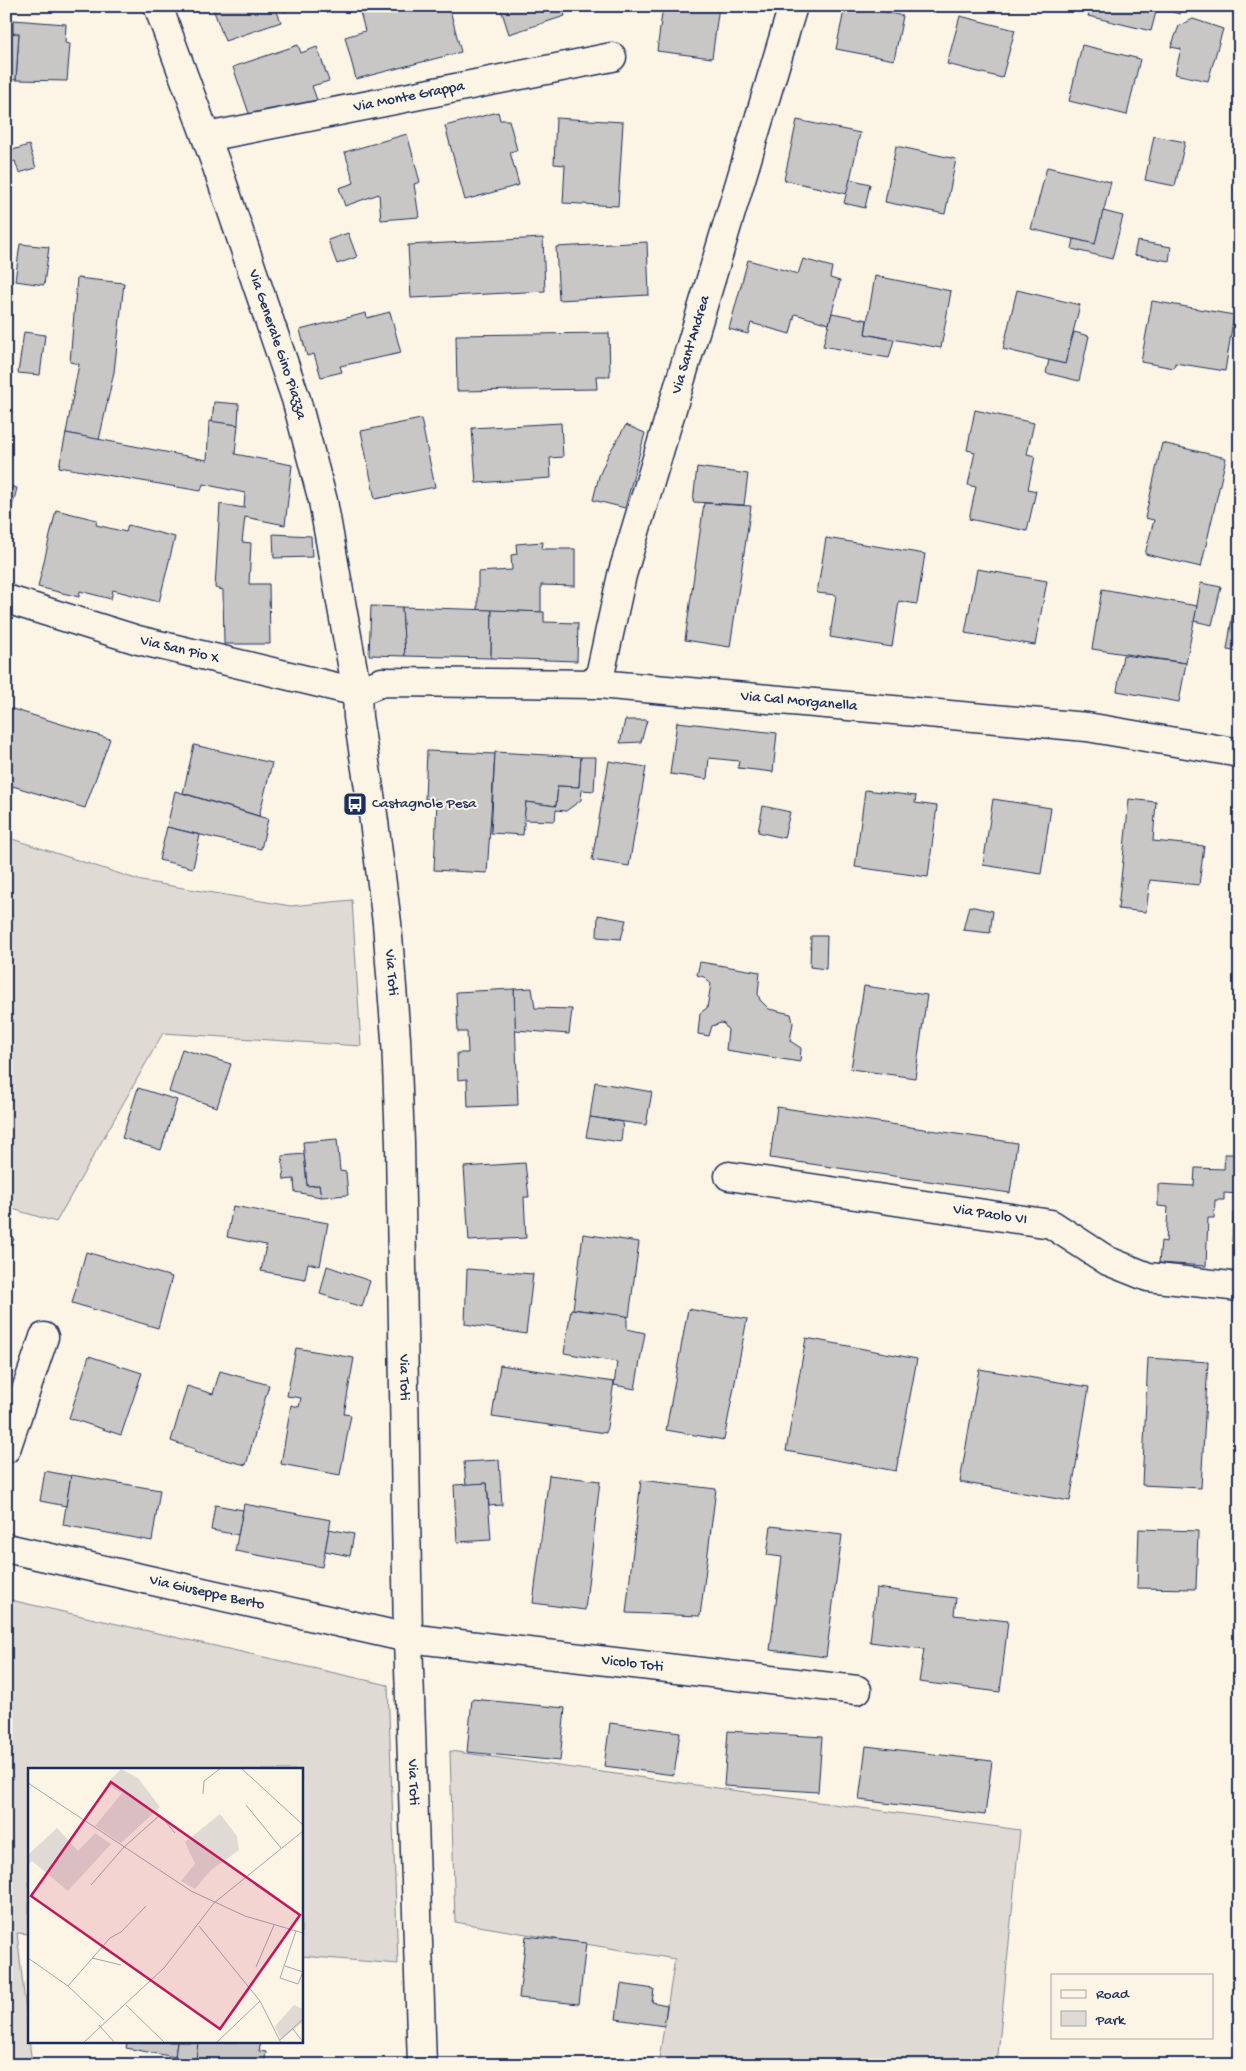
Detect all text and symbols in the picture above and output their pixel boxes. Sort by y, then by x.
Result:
street label: Via Monte Grappa [351,77,467,117]
street label: Via Generale Gino Piazza [243,267,310,422]
street label: Via Sant'Andrea [668,293,715,397]
street label: Via San Pio X [137,632,222,668]
street label: Via Cal Morganella [739,687,859,716]
bus stop icon: Castagnole Pesa [342,791,368,817]
place label: Castagnole Pesa [372,795,477,813]
street label: Via Toti [380,948,402,997]
street label: Via Paolo VI [951,1200,1028,1229]
street label: Via Toti [394,1353,413,1401]
street label: Via Giuseppe Berto [147,1571,266,1615]
street label: Vicolo Toti [600,1651,664,1677]
street label: Via Toti [403,1758,422,1806]
inset map [28,1768,302,2044]
legend [1051,1974,1214,2038]
text: Road [1096,1986,1130,2004]
text: Park [1095,2012,1126,2030]

